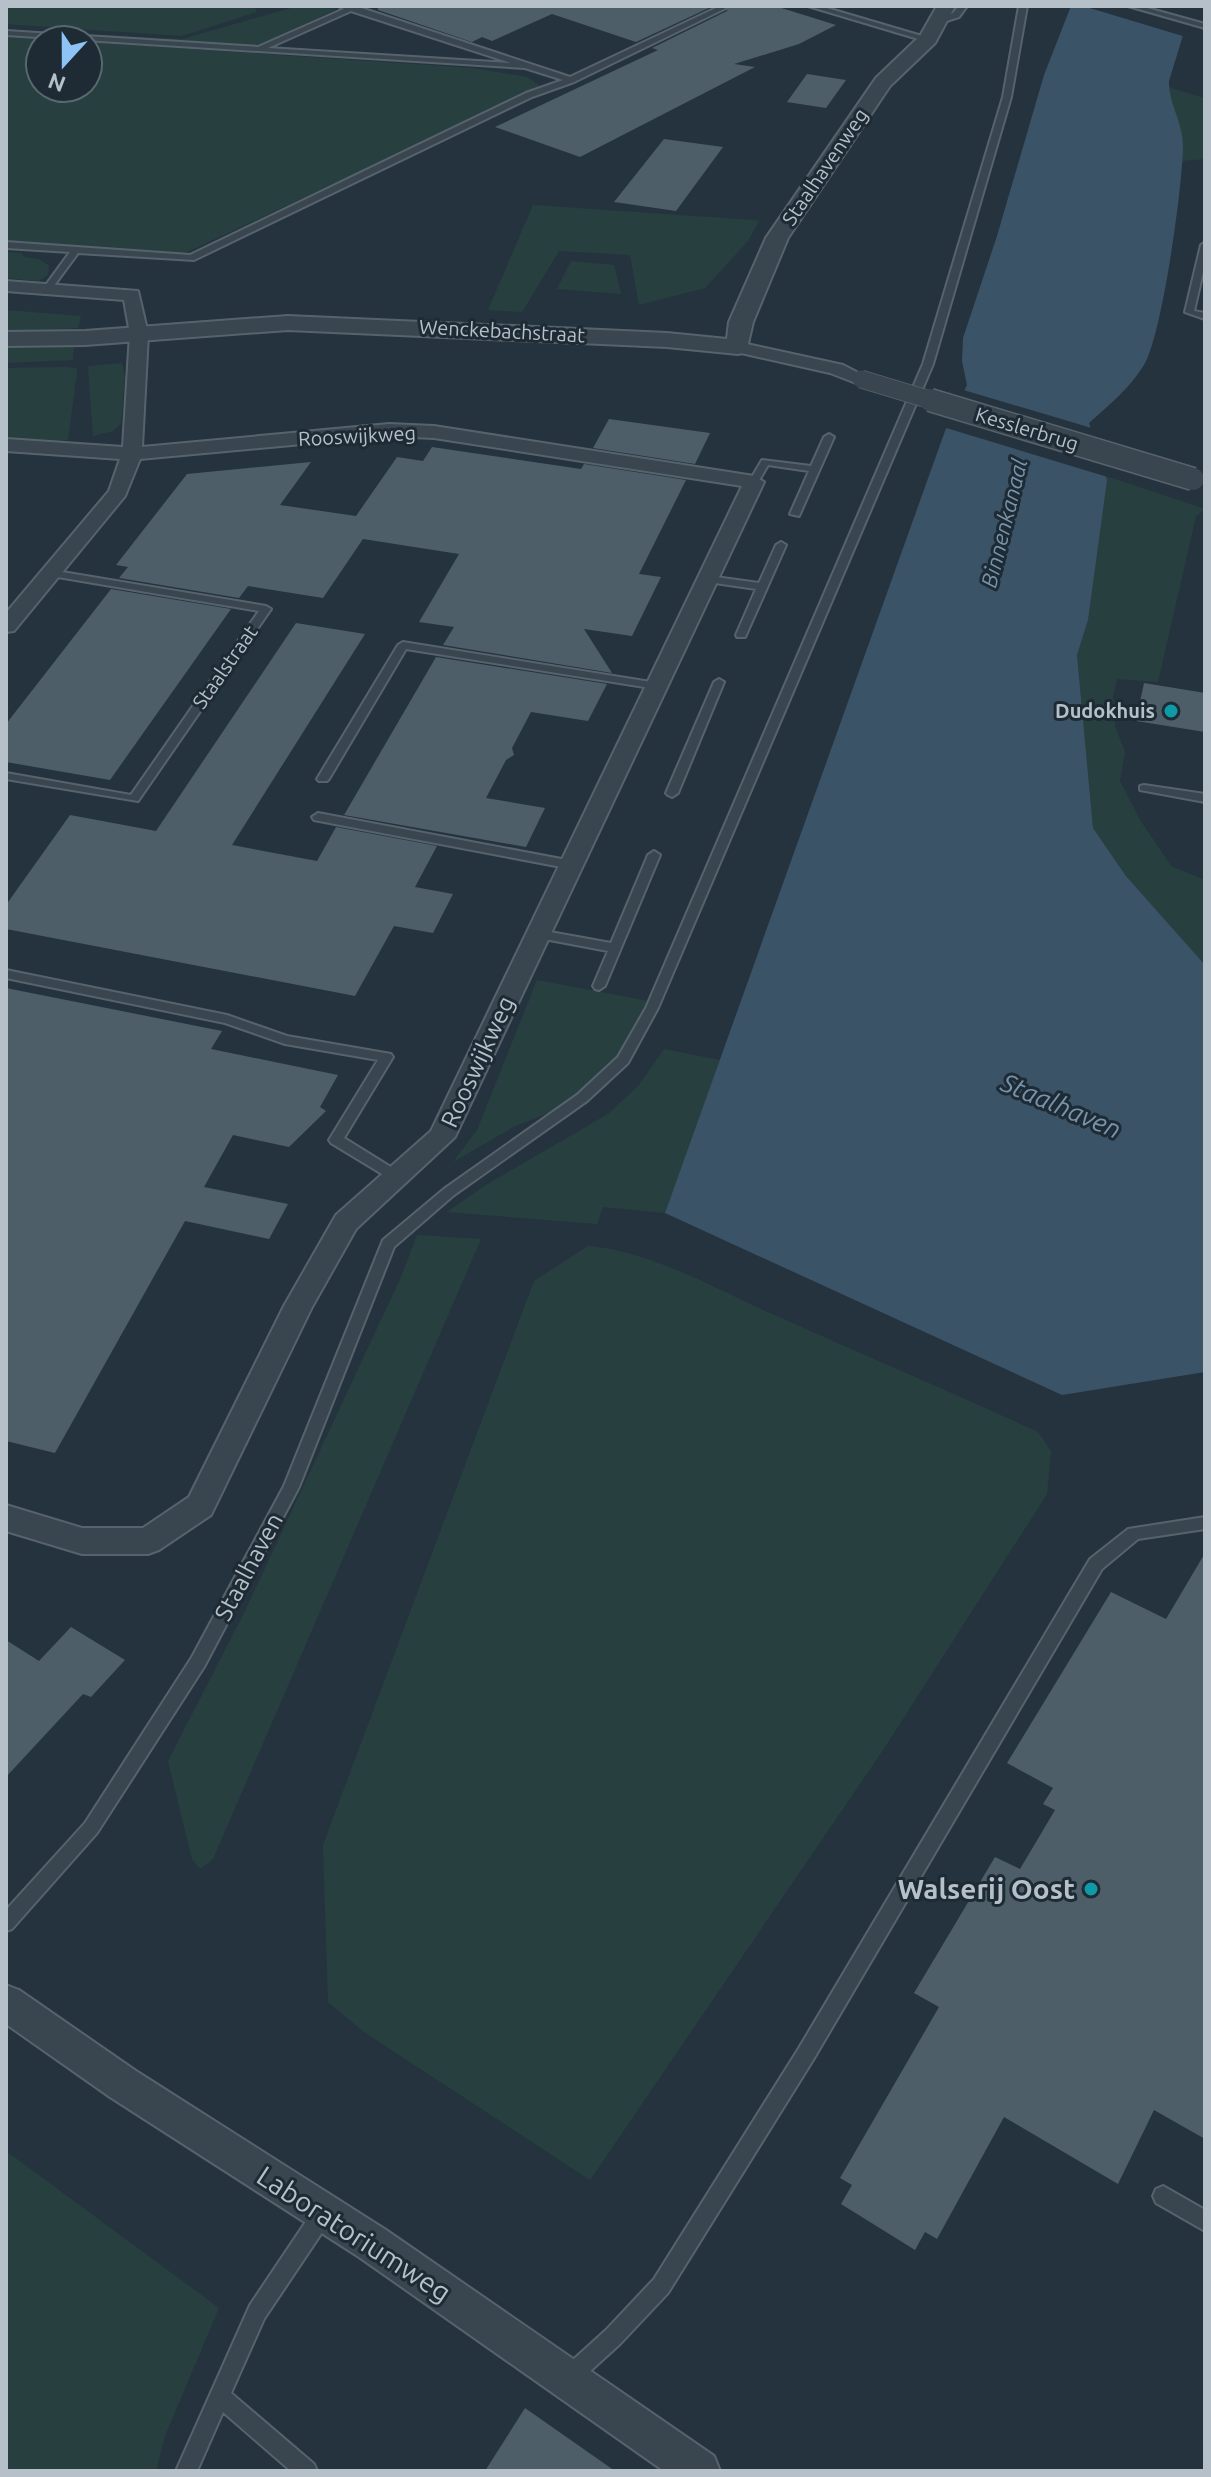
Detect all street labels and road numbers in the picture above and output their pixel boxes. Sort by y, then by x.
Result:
street label: Staalhavenweg [777,104,872,230]
street label: Wenckebachstraat [419,315,586,346]
street label: Kesslerbrug [973,402,1081,455]
street label: Rooswijkweg [297,421,416,450]
street label: Staalstraat [187,620,262,713]
street label: Rooswijkweg [435,992,520,1132]
street label: Staalhaven [209,1509,288,1625]
street label: Laboratoriumweg [252,2159,457,2308]

